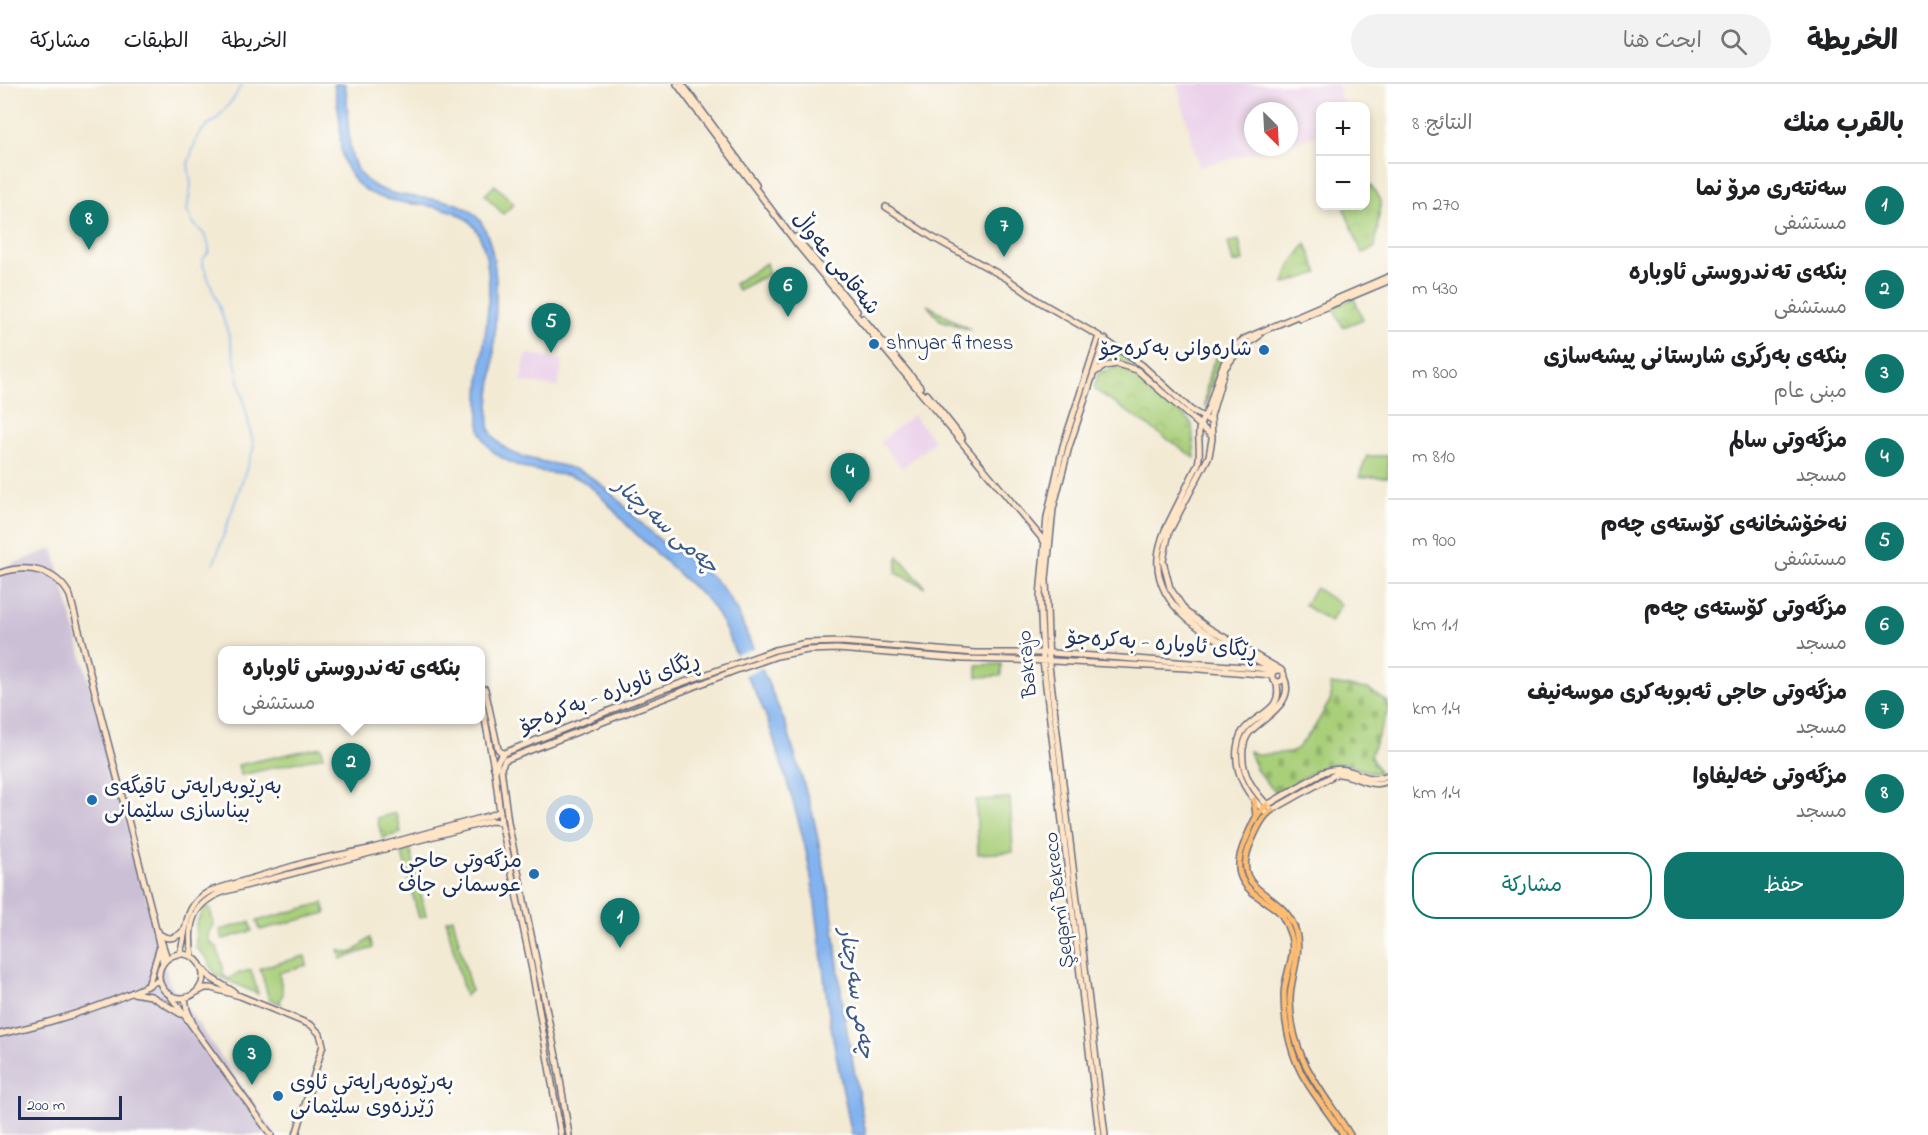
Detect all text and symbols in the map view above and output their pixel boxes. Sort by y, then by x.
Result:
search box [1351,14,1771,68]
text: الخريطة [1807,22,1898,63]
icon: search [1717,25,1750,58]
text: ابحث هنا [1623,26,1702,58]
text: مشاركة [30,27,91,57]
text: الطبقات [124,27,189,57]
text: الخريطة [222,27,287,57]
north arrow [1244,102,1298,156]
map controls [1316,102,1370,210]
button: + [1316,102,1370,156]
text: بالقرب منك [1783,106,1904,144]
text: النتائج: 8 [1412,110,1472,139]
button: − [1316,156,1370,210]
text: سەنتەرى مرۆ نما [1696,174,1847,206]
text: 270 m [1412,191,1459,220]
text: 1 [1881,191,1888,220]
pin: 8 [70,200,109,250]
street label: شەقامی عەواڵ [784,204,888,322]
pin: 7 [984,208,1024,257]
text: مستشفى [1774,210,1847,239]
text: بنکەی تەندروستی ئاوبارە [1629,258,1847,290]
pin: 6 [768,268,808,317]
text: 430 m [1412,275,1458,304]
text: 2 [1880,275,1889,304]
text: مستشفى [1774,294,1847,323]
pin: 5 [532,304,570,353]
place label: shnyar fitness [886,329,1014,361]
place label: شارەوانی بەکرەجۆ [1098,335,1252,365]
marker: shnyar fitness [867,337,881,351]
text: بنکەی بەرگری شارستانی پیشەسازی [1543,342,1847,374]
marker: شارەوانی بەکرەجۆ [1257,343,1271,357]
text: 800 m [1412,359,1457,388]
text: 3 [1880,359,1889,388]
text: مبنى عام [1774,378,1847,407]
text: مزگەوتی سالم [1729,426,1847,458]
text: 810 m [1412,443,1455,472]
text: 4 [1880,443,1889,472]
pin: 4 [830,454,870,503]
text: مسجد [1796,462,1847,491]
water label: چەمی سەرچنار [604,470,726,584]
text: نەخۆشخانەی کۆستەی چەم [1601,510,1847,542]
text: 900 m [1412,527,1456,556]
text: 5 [1879,527,1890,556]
text: مستشفى [1774,546,1847,575]
text: مزگه‌وتی کۆستەی چەم [1644,594,1847,626]
text: 1.1 km [1412,611,1458,640]
text: 6 [1880,611,1889,640]
street label: ڕێگای ئاوبارە - بەکرەجۆ [1064,623,1258,667]
street label: Bakrajo [1010,629,1046,700]
text: مسجد [1796,630,1847,659]
popup [218,646,485,724]
street label: ڕێگای ئاوبارە - بەکرەجۆ [514,646,704,743]
text: بنکەی تەندروستی ئاوبارە [242,654,461,686]
text: مزگەوتی حاجی ئەبوبەکری موسەنیف [1527,678,1847,710]
text: مستشفى [242,690,316,719]
text: 1.4 km [1412,695,1460,724]
text: 7 [1880,695,1889,724]
text: مسجد [1796,714,1847,743]
pin: 2 [332,744,370,793]
text: مزگەوتی خەلیفاوا [1693,762,1847,794]
place label: بەڕێوبەرایەتی تاقیگەی بیناسازی سلێمانی [104,773,282,827]
text: 1.4 km [1412,779,1460,808]
text: 8 [1881,779,1888,808]
marker: بەڕێوبەرایەتی تاقیگەی بیناسازی سلێمانی [85,793,99,807]
text: مسجد [1796,798,1847,827]
your location [555,804,584,833]
street label: Şeqamî Bekreco [1037,830,1083,970]
place label: مزگەوتی حاجی عوسمانی جاف [398,847,522,901]
button: مشاركة [1412,852,1652,919]
button: حفظ [1664,852,1904,919]
marker: مزگەوتی حاجی عوسمانی جاف [527,867,541,881]
pin: 1 [600,898,640,948]
water label: چەمی سەرچنار [829,923,881,1062]
pin: 3 [232,1036,272,1085]
place label: بەرێوەبەرایەتی ئاوی ژێرزەوی سلێمانی [290,1069,454,1123]
marker: بەرێوەبەرایەتی ئاوی ژێرزەوی سلێمانی [271,1089,285,1103]
scale bar [18,1093,122,1120]
text: 200 m [27,1094,65,1118]

